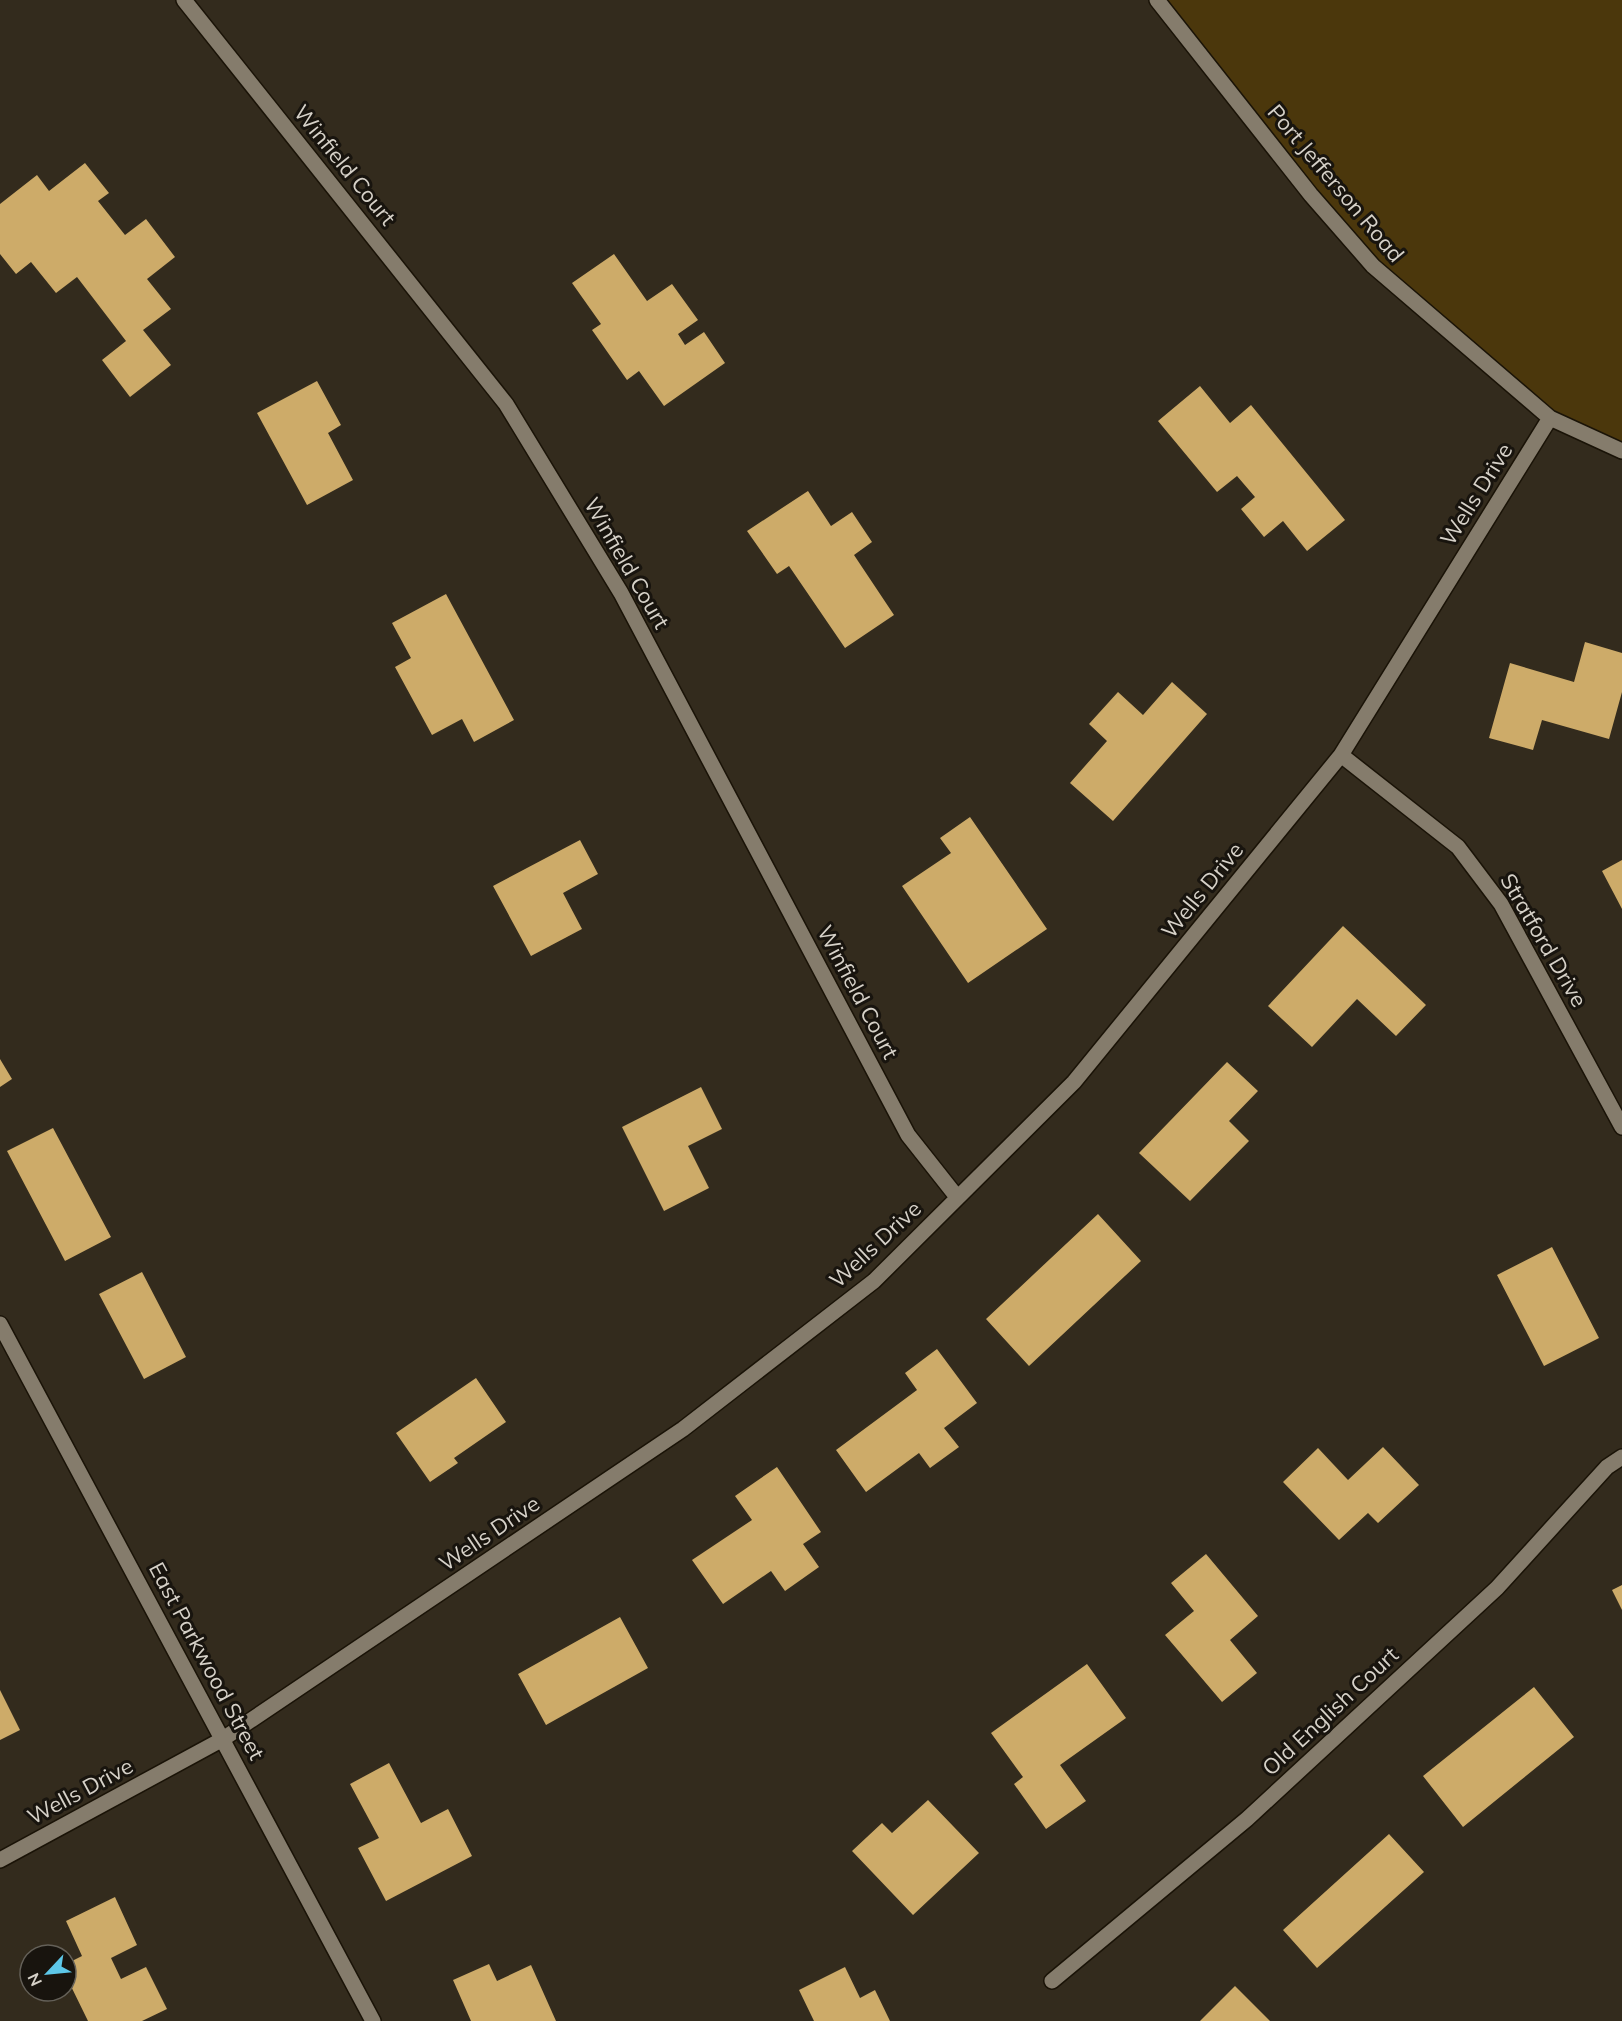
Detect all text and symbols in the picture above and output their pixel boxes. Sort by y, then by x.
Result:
street label: Port Jefferson Road [1262,98,1410,268]
street label: Winfield Court [288,99,402,231]
street label: Wells Drive [1434,438,1518,550]
street label: Winfield Court [578,492,676,634]
street label: Wells Drive [1155,836,1249,944]
street label: Stratford Drive [1494,868,1594,1012]
street label: Winfield Court [811,920,905,1064]
street label: Wells Drive [823,1194,927,1294]
street label: Wells Drive [433,1489,545,1577]
street label: East Parkwood Street [143,1557,271,1765]
street label: Old English Court [1256,1641,1404,1781]
street label: Wells Drive [22,1752,138,1830]
north arrow [18,1943,78,2003]
text: N [23,1970,46,1989]

